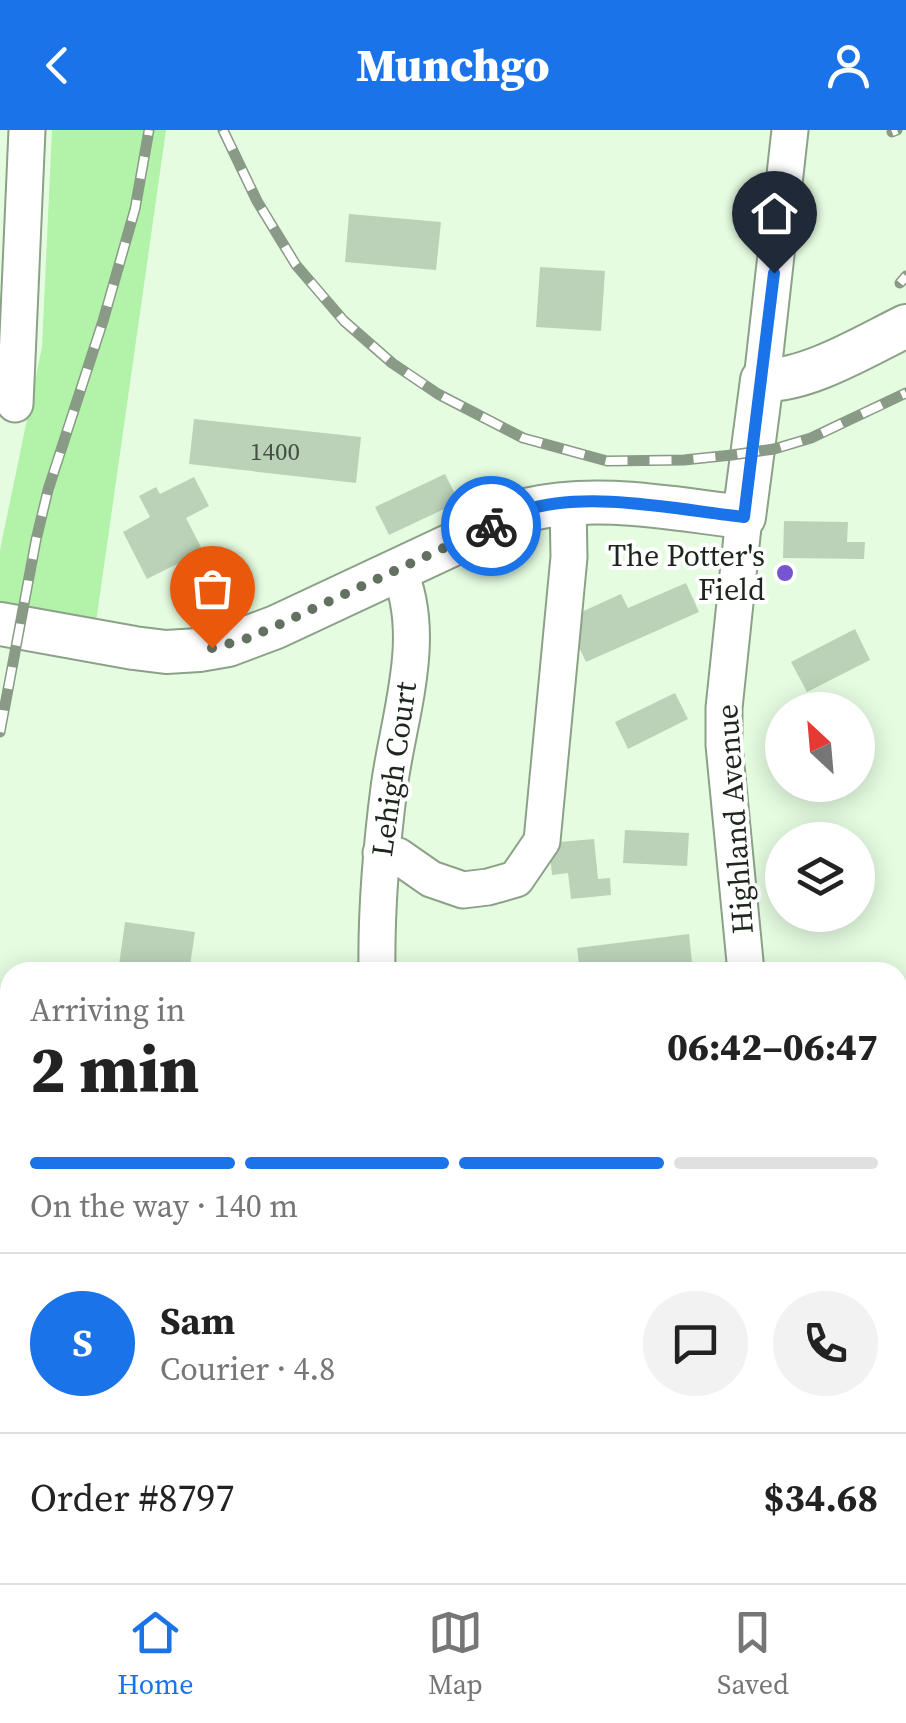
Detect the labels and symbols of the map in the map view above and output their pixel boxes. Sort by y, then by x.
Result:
pin [732,171,817,274]
house number: 1400 [250,434,300,468]
courier [441,476,541,576]
place label: The Potter's Field [608,535,765,610]
pin [170,546,255,649]
marker: The Potter's Field [774,562,796,584]
street label: Lehigh Court [361,679,426,859]
north arrow [765,692,875,802]
street label: Highland Avenue [706,703,763,935]

